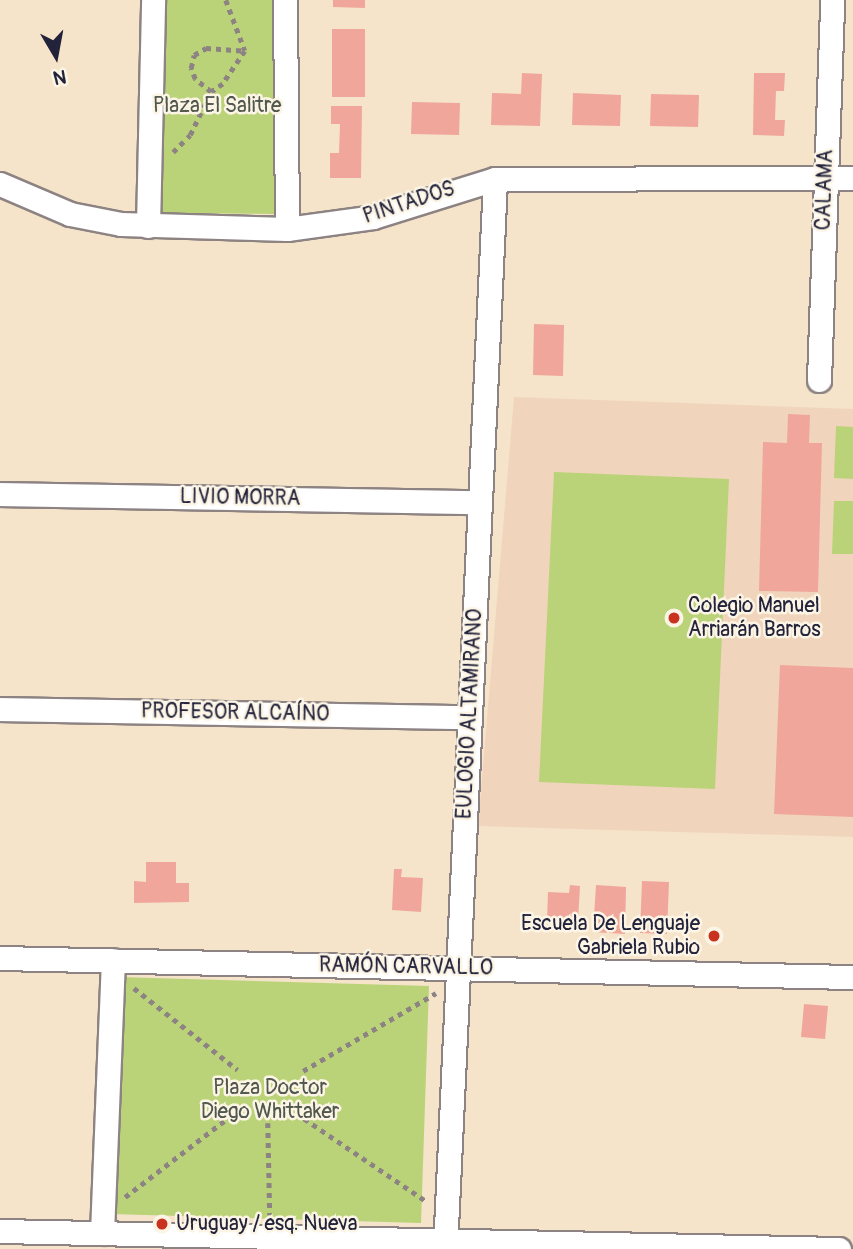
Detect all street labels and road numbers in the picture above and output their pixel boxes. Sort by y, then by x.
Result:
street label: CALAMA [811,149,839,231]
street label: PINTADOS [360,176,458,230]
street label: LIVIO MORRA [180,484,300,512]
street label: EULOGIO ALTAMIRANO [452,608,488,820]
street label: PROFESOR ALCAÍNO [141,699,329,727]
street label: RAMÓN CARVALLO [319,953,493,981]

